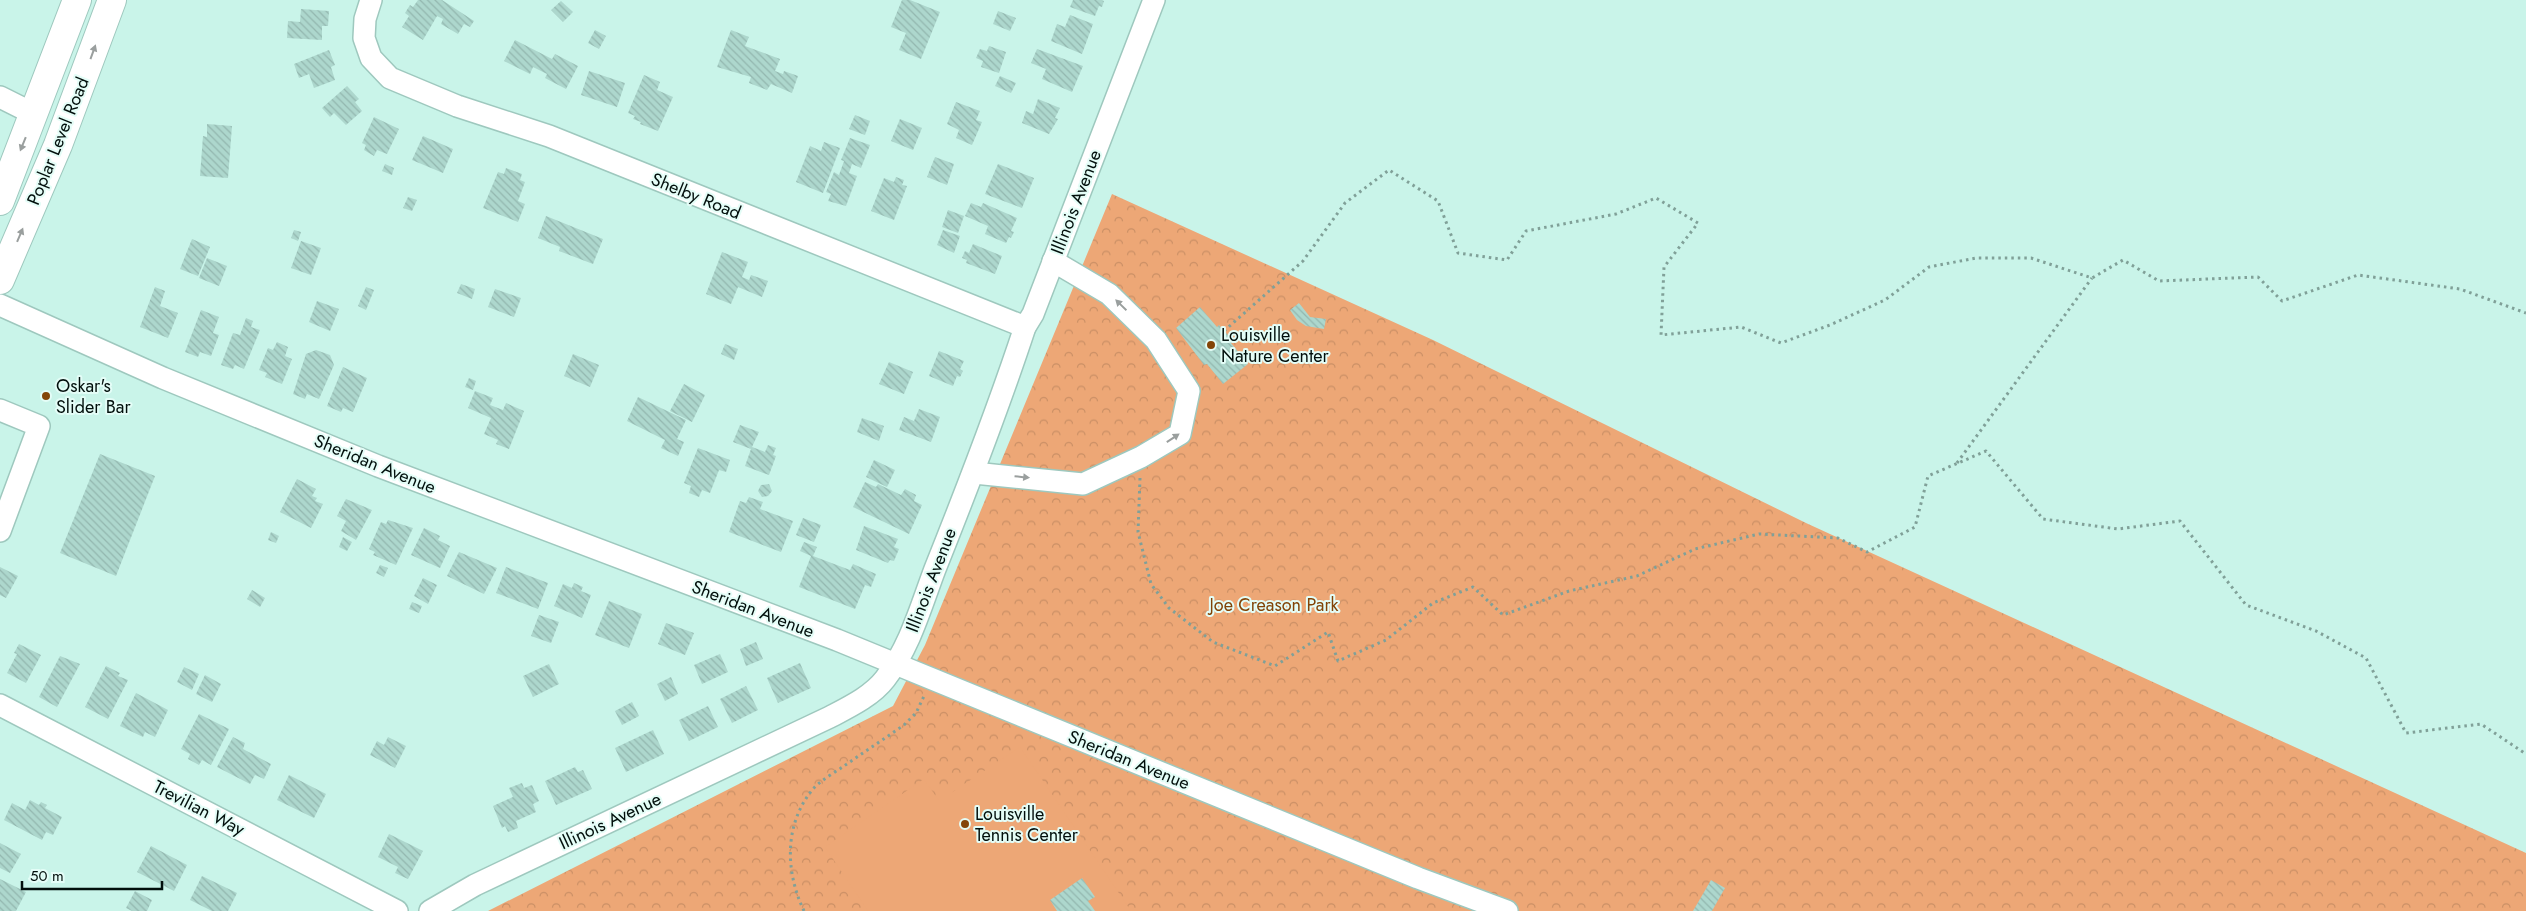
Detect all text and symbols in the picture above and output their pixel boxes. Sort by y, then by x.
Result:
one-way arrow [89,44,97,59]
street label: Poplar Level Road [20,73,96,209]
one-way arrow [18,137,26,151]
street label: Illinois Avenue [1044,146,1108,258]
street label: Shelby Road [647,166,745,226]
one-way arrow [16,228,24,243]
one-way arrow [1115,299,1127,311]
place label: Louisville Nature Center [1221,322,1330,369]
marker: Louisville Nature Center [1205,339,1217,351]
place label: Oskar's Slider Bar [56,373,131,420]
marker: Oskar's Slider Bar [40,390,52,402]
street label: Sheridan Avenue [310,428,440,500]
one-way arrow [1166,433,1180,442]
one-way arrow [1015,474,1031,482]
street label: Illinois Avenue [899,524,963,636]
street label: Sheridan Avenue [688,574,818,644]
park label: Joe Creason Park [1208,592,1339,618]
street label: Sheridan Avenue [1064,724,1194,796]
street label: Trevilian Way [149,774,249,842]
street label: Illinois Avenue [555,786,665,856]
place label: Louisville Tennis Center [975,801,1079,848]
marker: Louisville Tennis Center [959,818,971,830]
scale bar [22,858,162,890]
text: 50 m [30,865,64,887]

